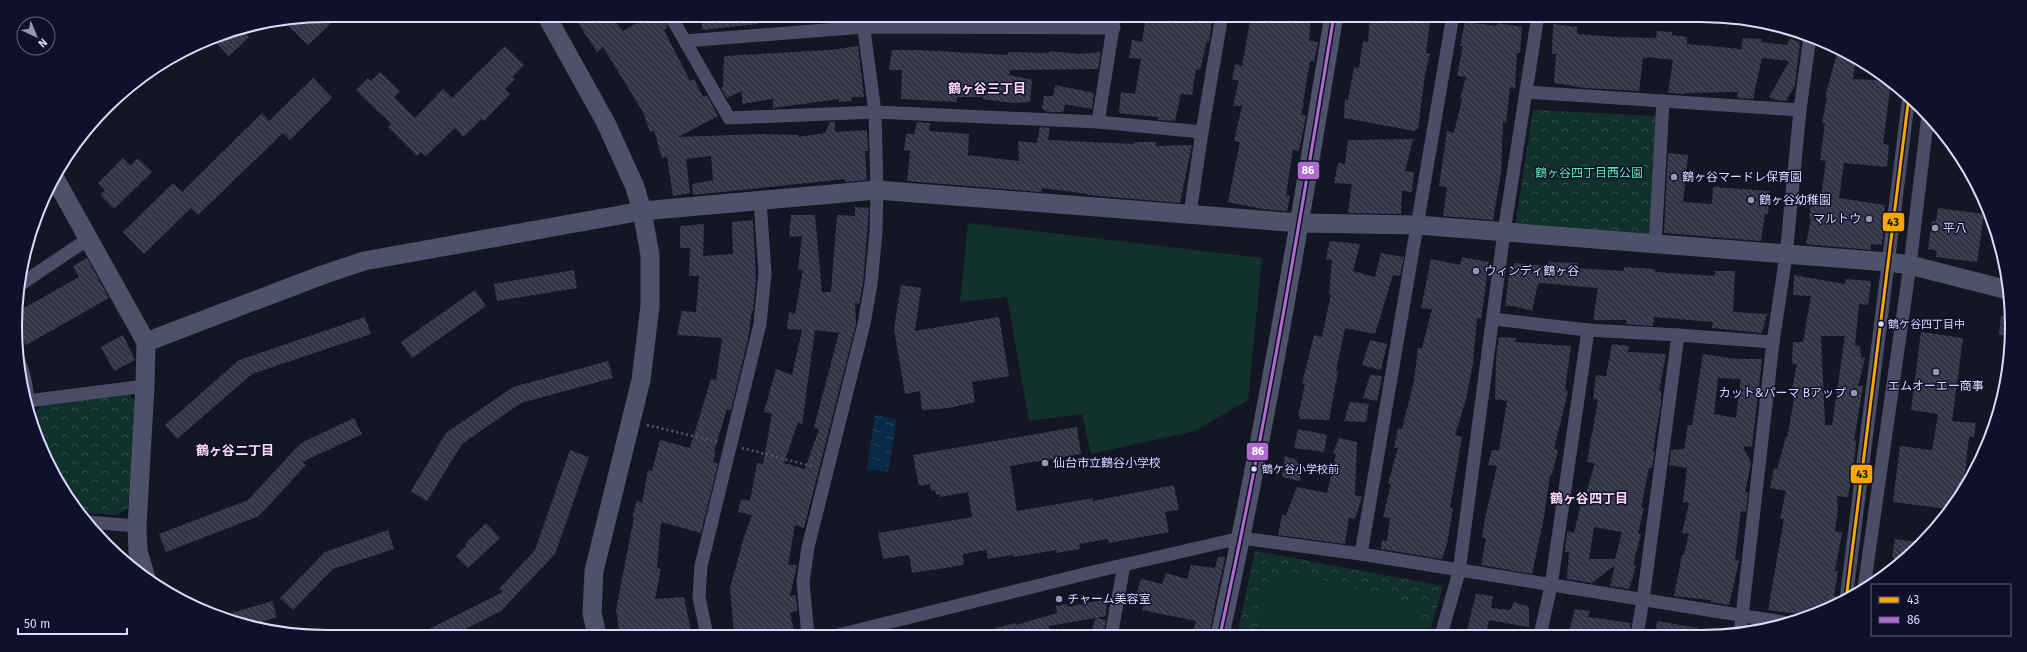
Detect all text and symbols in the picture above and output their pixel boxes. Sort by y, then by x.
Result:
north arrow [16,16,56,56]
text: N [35,36,50,50]
district label: 鶴ヶ谷三丁目 [948,81,1026,96]
line badge: 86 [1297,161,1320,180]
text: 86 [1302,164,1314,177]
park label: 鶴ヶ谷四丁目西公園 [1535,166,1643,180]
place label: 鶴ヶ谷マードレ保育園 [1682,170,1802,184]
marker: 鶴ヶ谷マードレ保育園 [1669,172,1679,182]
place label: 鶴ヶ谷幼稚園 [1759,193,1831,207]
marker: 鶴ヶ谷幼稚園 [1746,195,1756,205]
place label: マルトウ [1813,212,1861,226]
line badge: 43 [1882,212,1905,232]
marker: マルトウ [1864,214,1874,224]
text: 43 [1887,216,1899,229]
place label: 平八 [1943,221,1967,235]
marker: 平八 [1930,223,1940,233]
place label: ウィンディ鶴ヶ谷 [1484,264,1579,278]
marker: ウィンディ鶴ヶ谷 [1471,266,1481,276]
place label: 鶴ケ谷四丁目中 [1888,318,1965,331]
marker: 鶴ケ谷四丁目中 [1876,319,1886,329]
marker: エムオーエー商事 [1931,367,1941,377]
place label: エムオーエー商事 [1888,379,1984,393]
place label: カット&パーマ Bアップ [1719,386,1846,400]
marker: カット&パーマ Bアップ [1849,388,1859,398]
line badge: 86 [1246,442,1269,461]
district label: 鶴ヶ谷二丁目 [196,443,274,458]
text: 86 [1252,445,1264,458]
place label: 仙台市立鶴谷小学校 [1053,456,1161,470]
marker: 仙台市立鶴谷小学校 [1040,458,1050,468]
place label: 鶴ケ谷小学校前 [1262,463,1339,476]
marker: 鶴ケ谷小学校前 [1249,464,1259,474]
line badge: 43 [1850,464,1873,484]
text: 43 [1856,468,1868,481]
district label: 鶴ヶ谷四丁目 [1550,491,1628,506]
legend [1871,584,2011,636]
place label: チャーム美容室 [1067,592,1151,606]
text: 43 [1907,593,1919,607]
marker: チャーム美容室 [1054,594,1064,604]
scale bar [18,610,127,636]
text: 86 [1907,613,1920,627]
text: 50 m [24,617,50,631]

